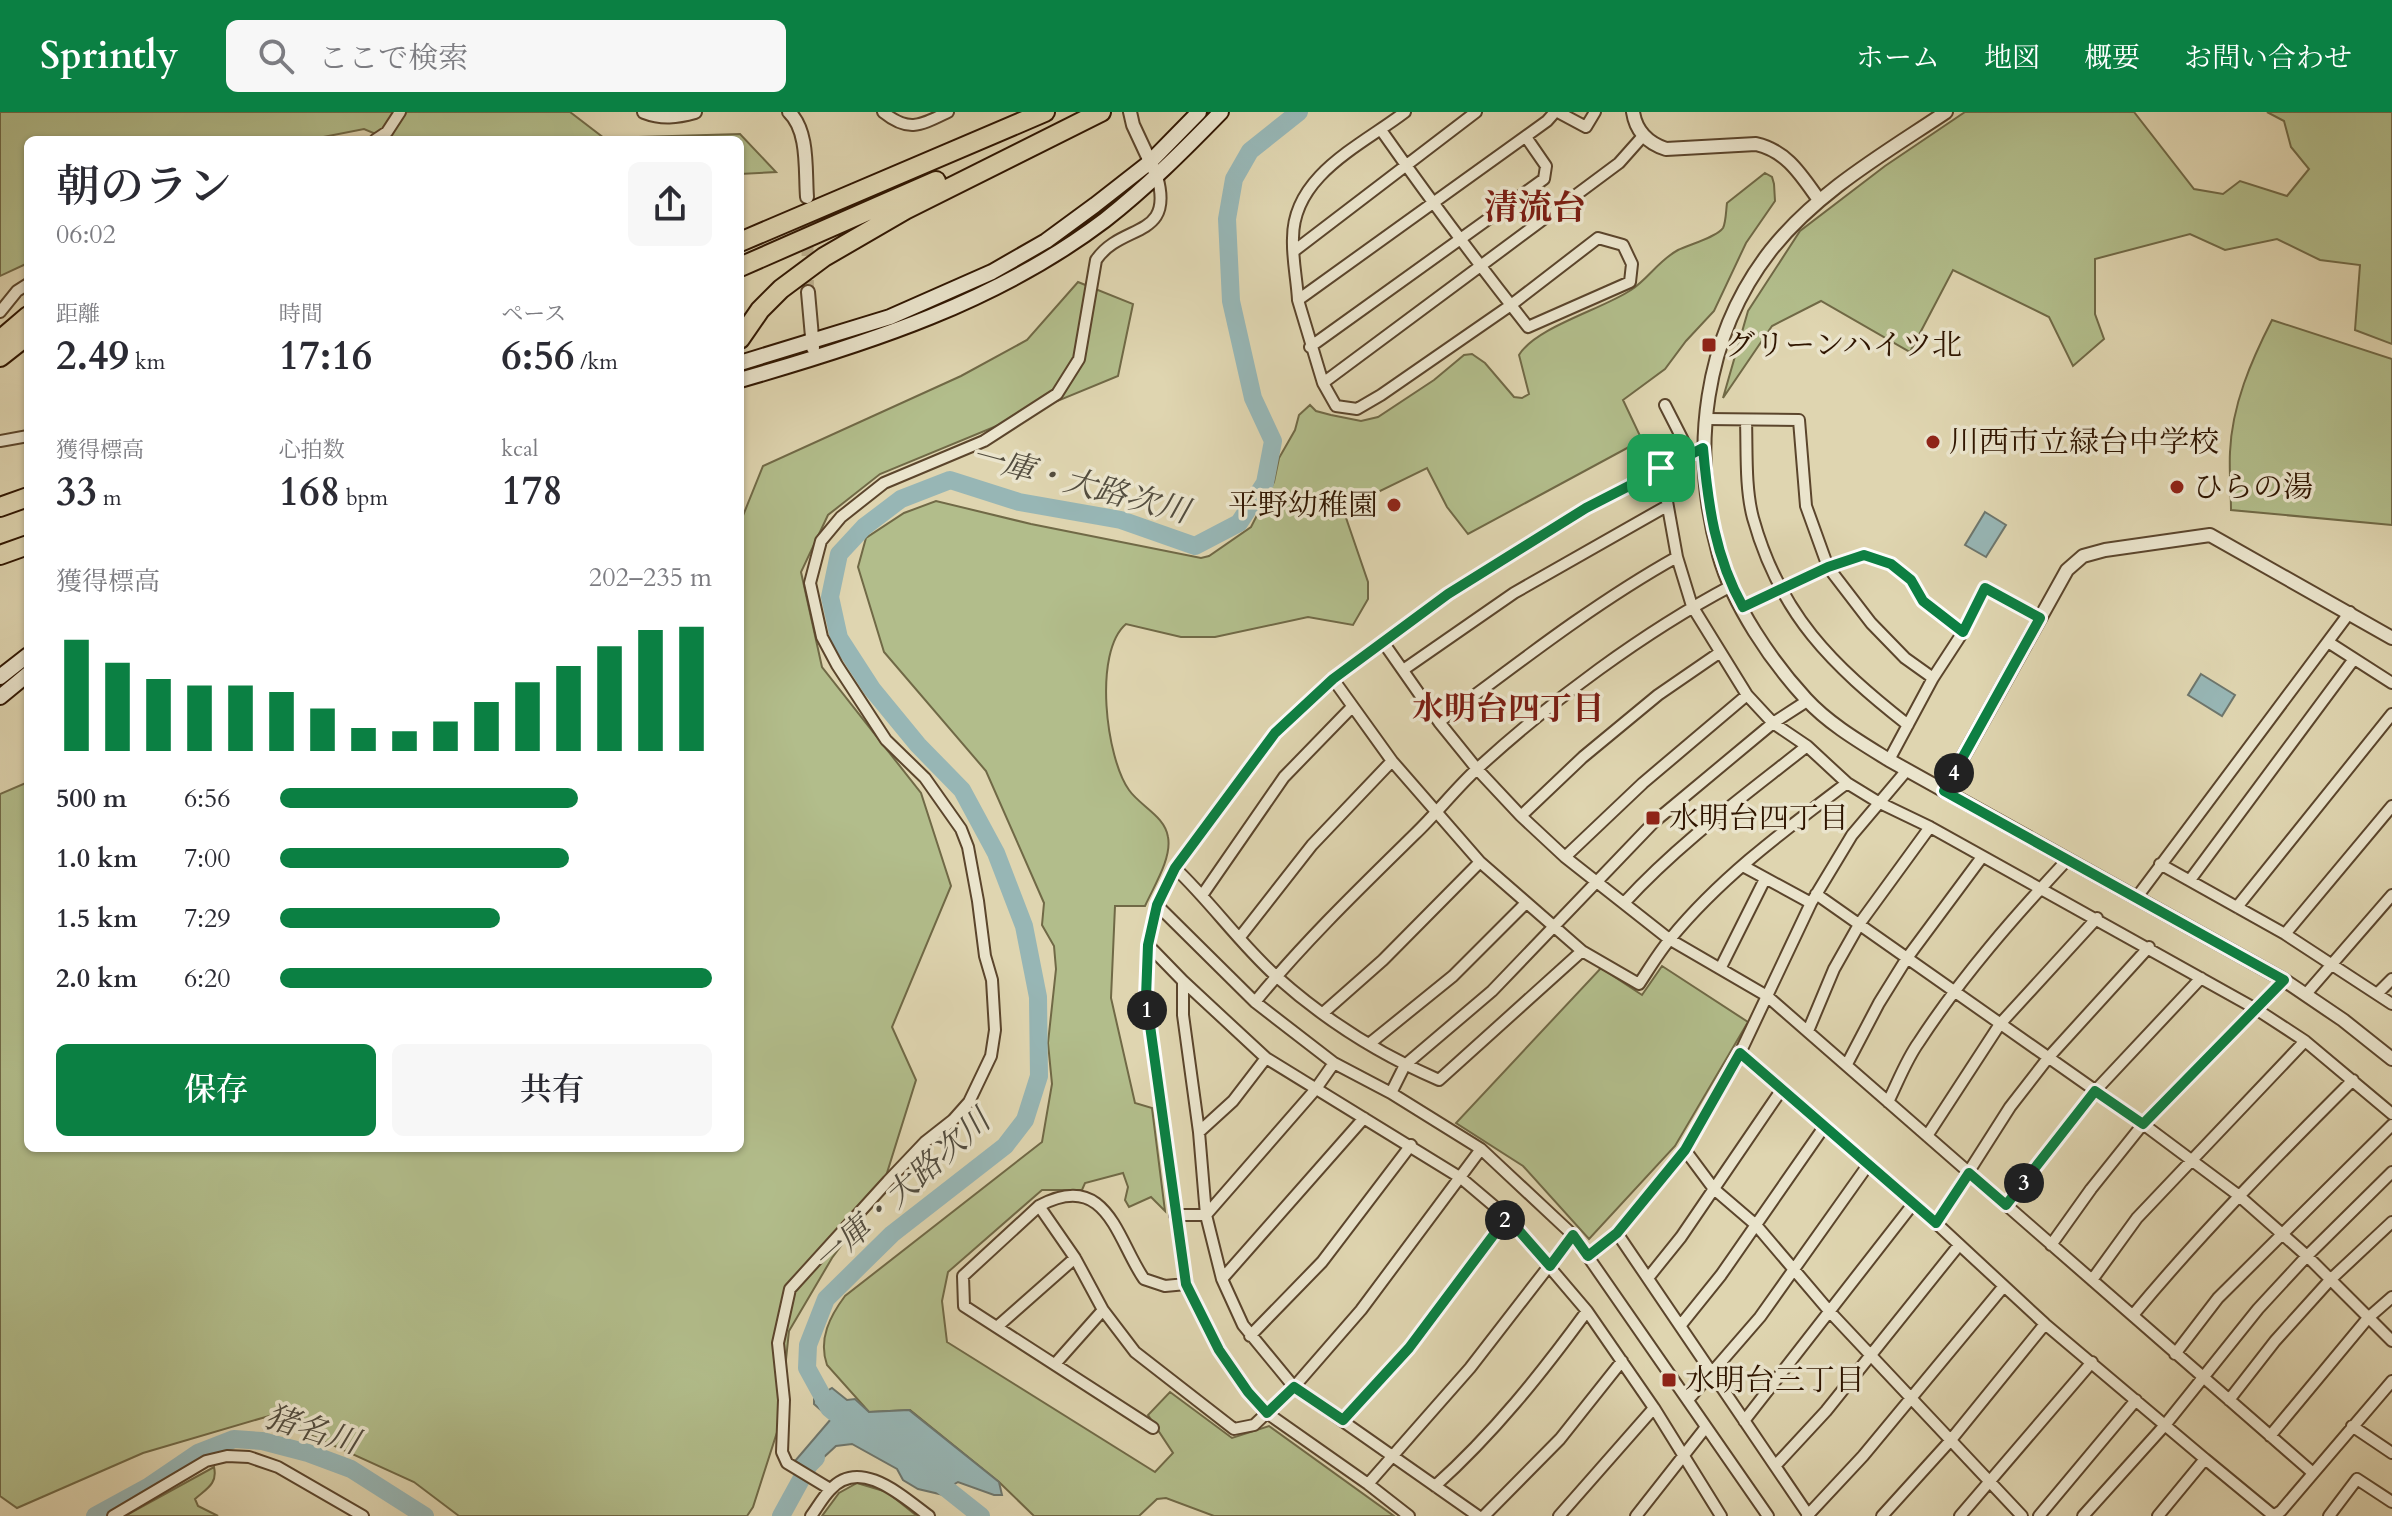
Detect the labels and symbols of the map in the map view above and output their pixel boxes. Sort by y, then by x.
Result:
district label: 清流台 [1484,185,1586,231]
place label: グリーンハイツ北 [1725,325,1962,366]
marker: グリーンハイツ北 [1700,336,1718,354]
place label: 川西市立緑台中学校 [1949,422,2219,463]
marker: 川西市立緑台中学校 [1924,433,1942,451]
water label: 一庫・大路次川 [966,434,1197,535]
pin [1627,434,1695,502]
place label: ひらの湯 [2193,467,2313,508]
marker: ひらの湯 [2168,478,2186,496]
place label: 平野幼稚園 [1228,485,1378,526]
marker: 平野幼稚園 [1385,496,1403,514]
district label: 水明台四丁目 [1412,687,1604,731]
pin: 4 [1934,753,1974,793]
place label: 水明台四丁目 [1669,798,1849,839]
marker: 水明台四丁目 [1644,809,1662,827]
pin: 1 [1127,990,1167,1030]
water label: 一庫・大路次川 [804,1098,1002,1282]
pin: 3 [2004,1163,2044,1203]
pin: 2 [1485,1200,1525,1240]
place label: 水明台三丁目 [1685,1360,1865,1401]
marker: 水明台三丁目 [1660,1371,1678,1389]
water label: 猪名川 [260,1395,367,1466]

